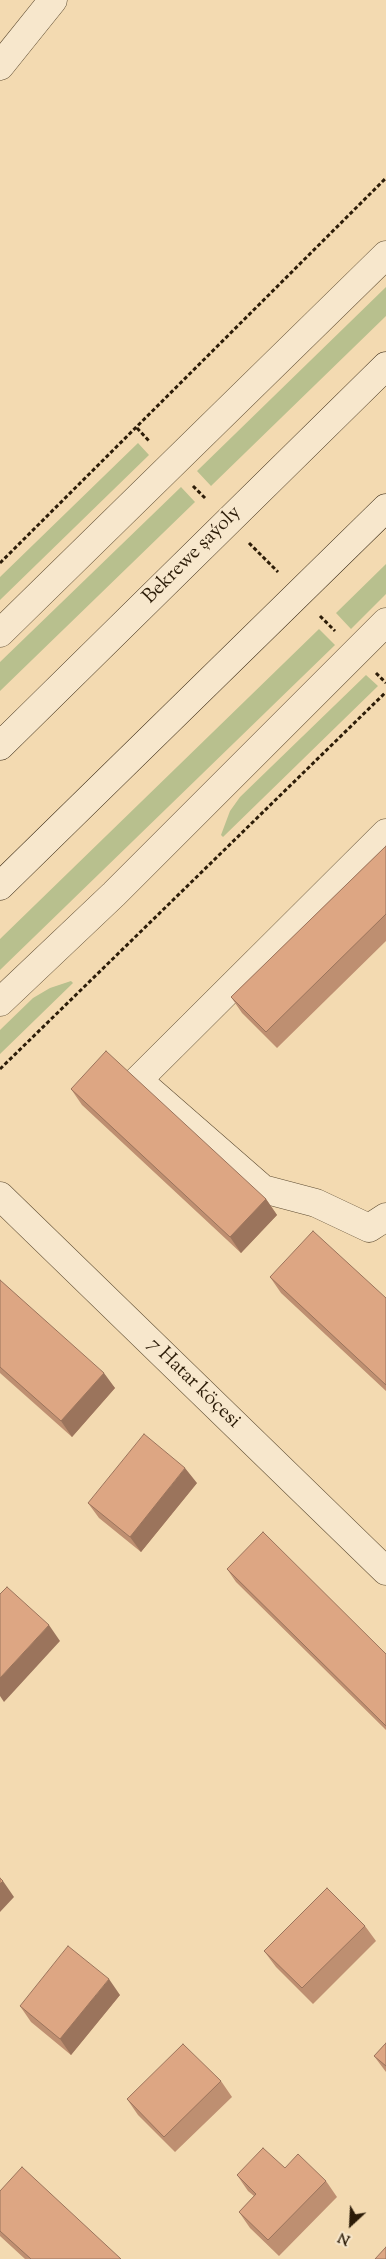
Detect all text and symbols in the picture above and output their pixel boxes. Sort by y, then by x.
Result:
street label: Bekrewe şaýoly [139,502,247,610]
street label: 7 Hatar köçesi [141,1334,245,1434]
north arrow [326,2199,376,2249]
text: N [335,2226,354,2249]

